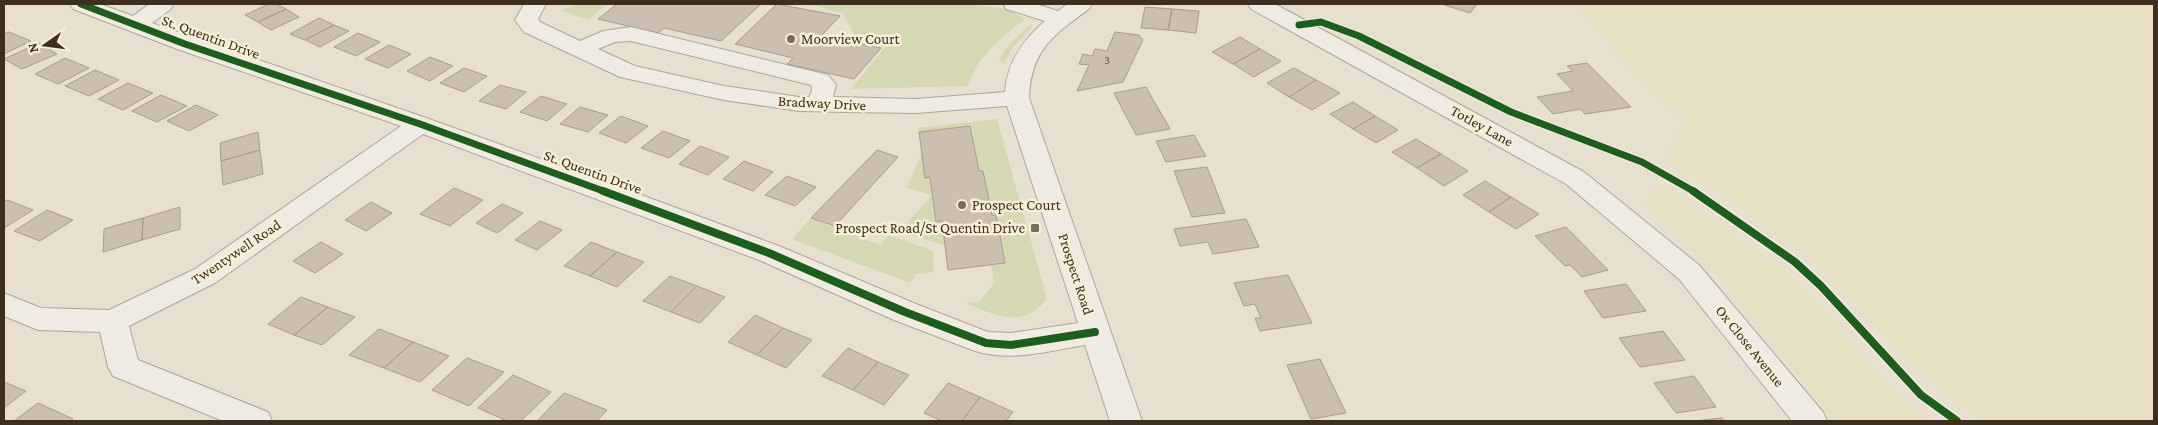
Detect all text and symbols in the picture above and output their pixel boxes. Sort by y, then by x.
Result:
street label: St. Quentin Drive [160,12,263,62]
north arrow [20,20,70,70]
place label: Moorview Court [801,31,900,47]
marker: Moorview Court [785,33,797,45]
text: N [23,41,41,55]
house number: 3 [1104,53,1110,67]
street label: Bradway Drive [777,93,867,114]
street label: Totley Lane [1447,102,1517,151]
street label: St. Quentin Drive [542,147,645,197]
place label: Prospect Court [972,197,1062,214]
marker: Prospect Court [956,199,968,211]
street label: Twentywell Road [188,216,284,289]
place label: Prospect Road/St Quentin Drive [835,220,1025,237]
marker: Prospect Road/St Quentin Drive [1029,222,1041,234]
street label: Prospect Road [1054,231,1097,317]
street label: Ox Close Avenue [1712,302,1788,390]

